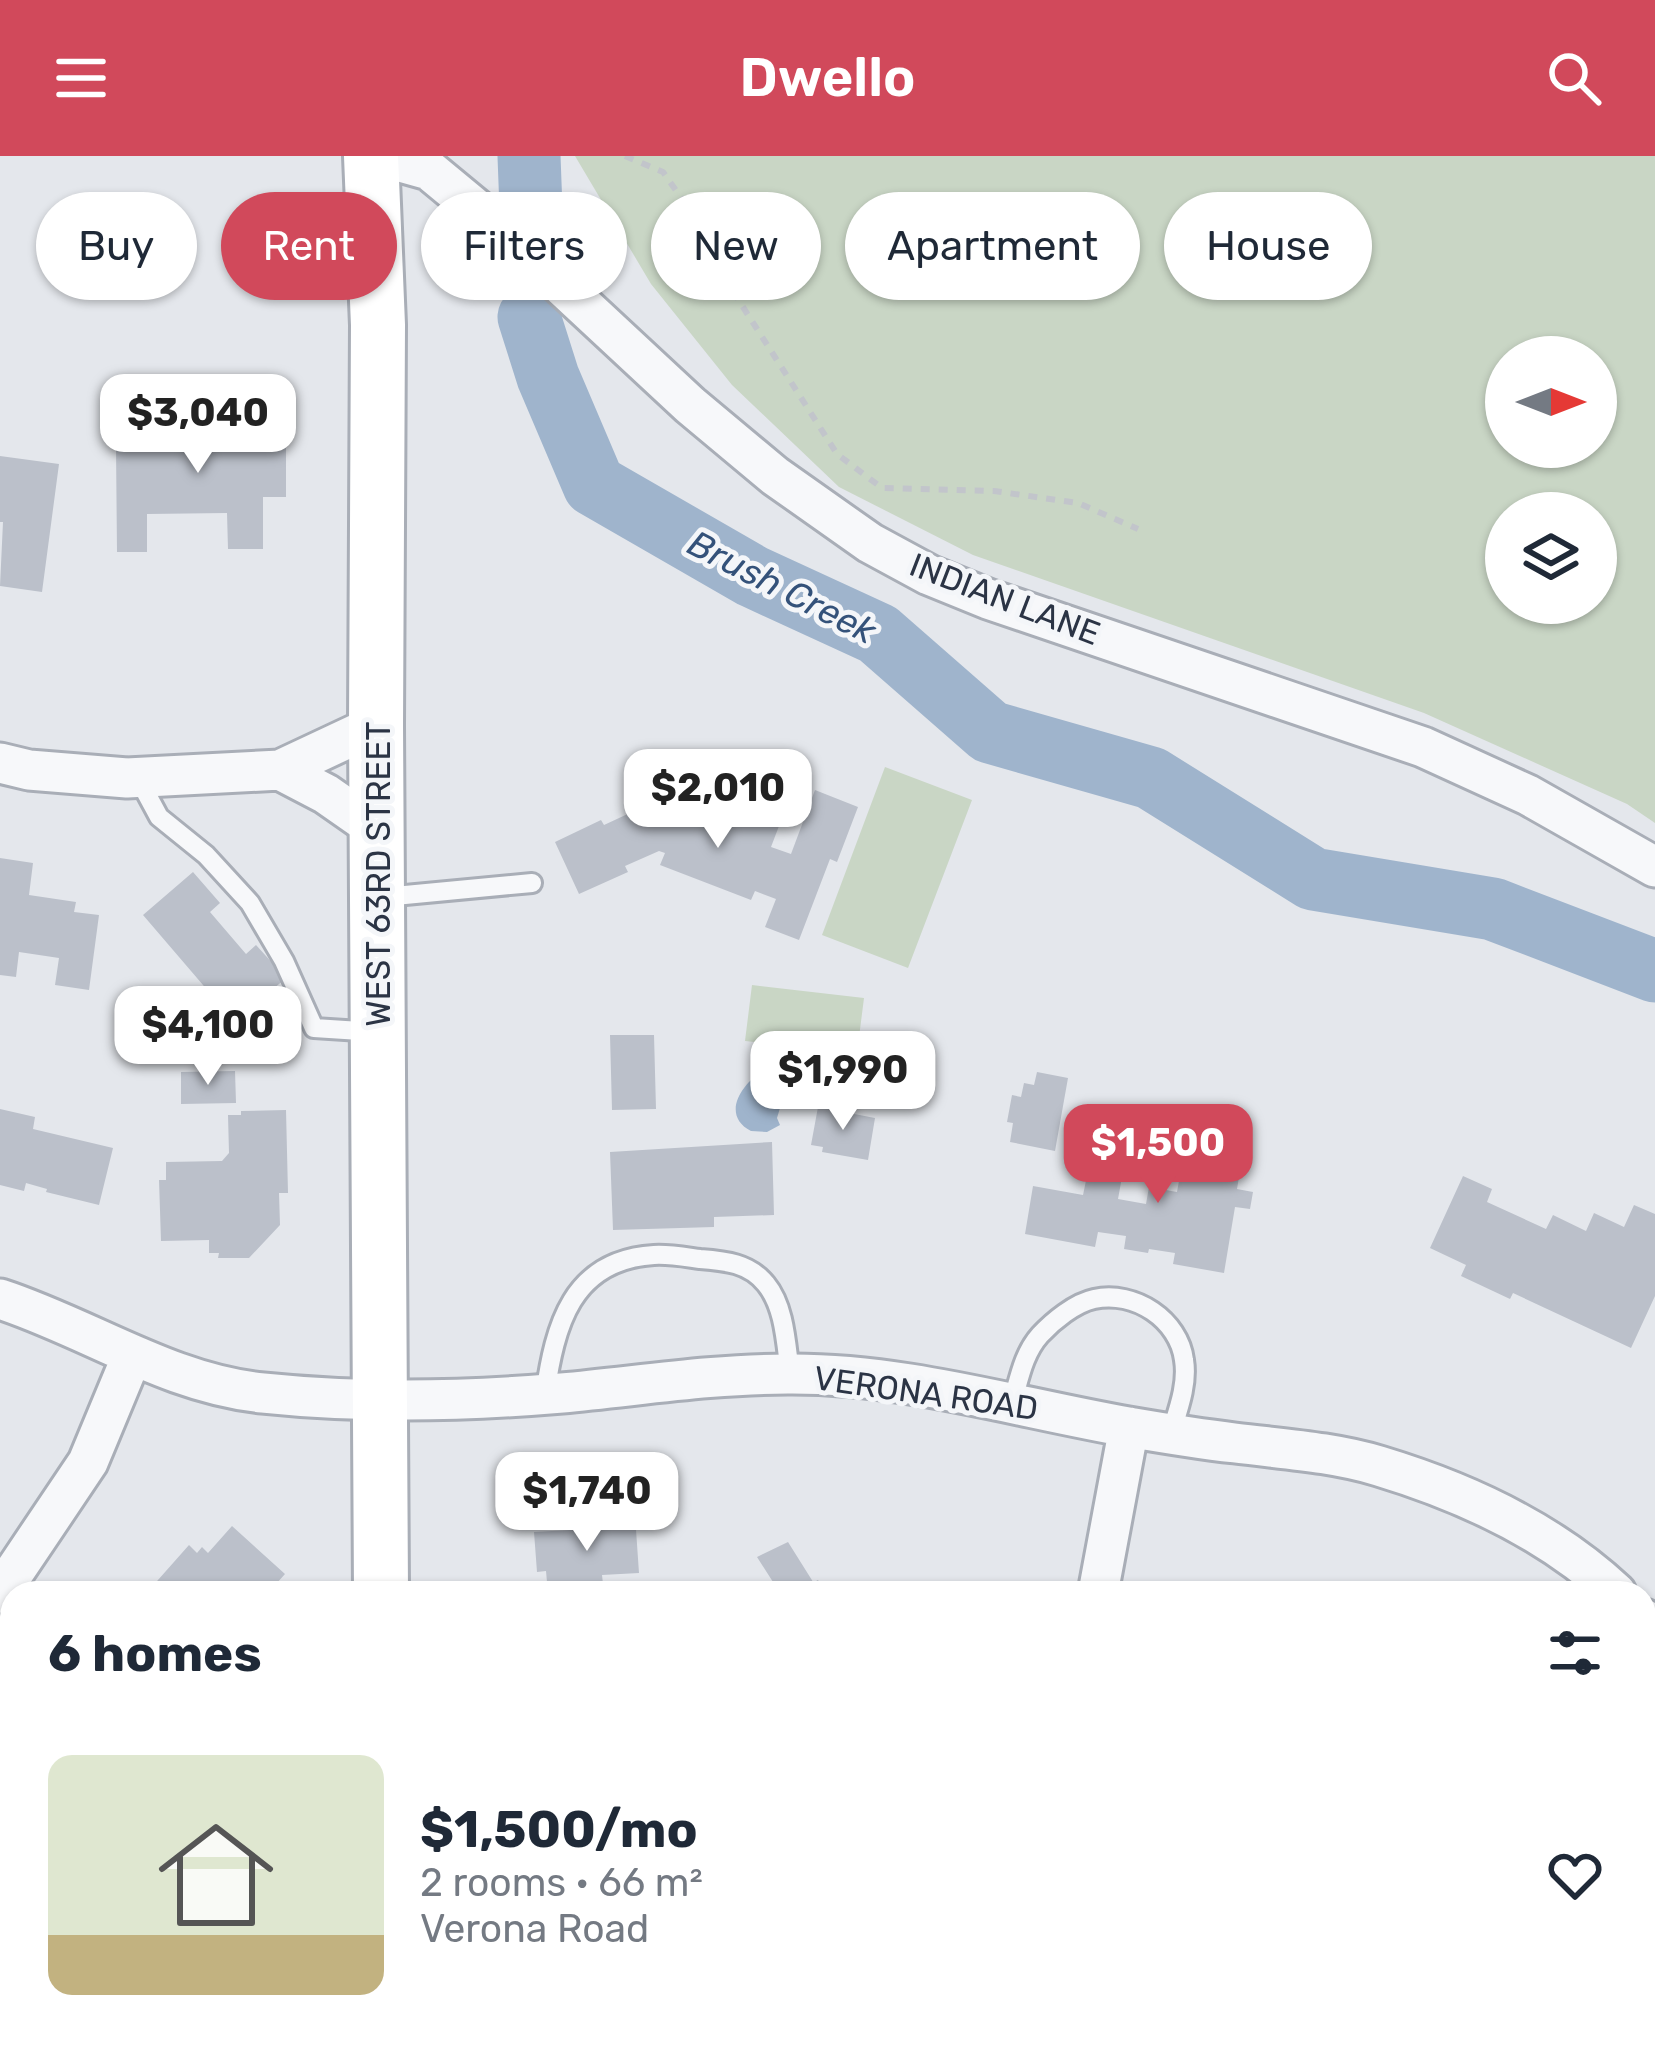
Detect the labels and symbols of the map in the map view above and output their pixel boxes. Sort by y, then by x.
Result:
north arrow [1485,336,1617,468]
pin: $3,040 [100,374,296,476]
water label: Brush Creek [681,521,883,653]
street label: INDIAN LANE [904,545,1106,653]
street label: WEST 63RD STREET [359,721,398,1027]
pin: $2,010 [620,749,816,851]
pin: $4,100 [110,986,306,1088]
pin: $1,990 [745,1031,941,1133]
pin: $1,500 [1060,1104,1256,1206]
street label: VERONA ROAD [811,1358,1041,1428]
pin: $1,740 [489,1452,685,1554]

